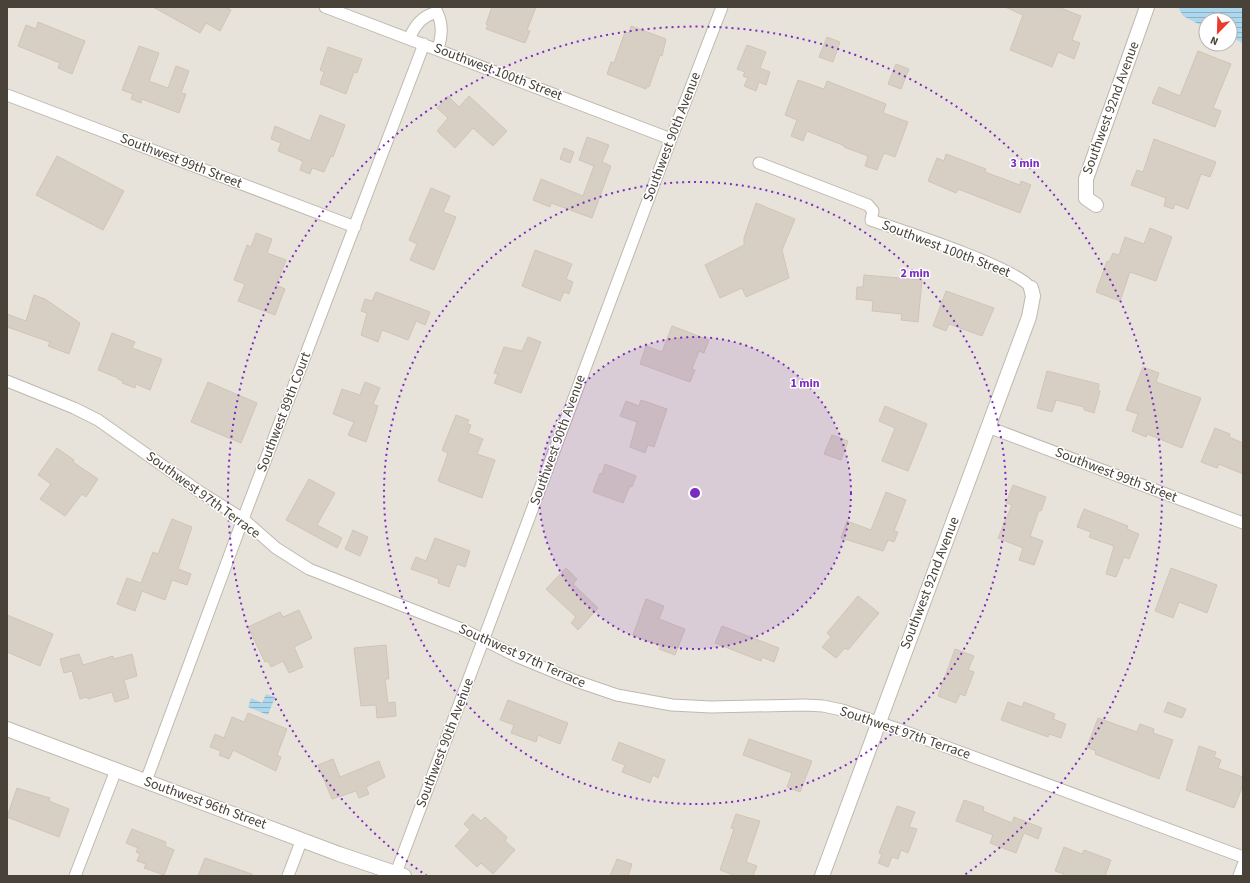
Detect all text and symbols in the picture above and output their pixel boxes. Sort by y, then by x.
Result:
north arrow [1198,12,1238,52]
text: N [1208,32,1221,49]
street label: Southwest 100th Street [431,38,565,106]
street label: Southwest 92nd Avenue [1078,39,1144,177]
street label: Southwest 90th Avenue [638,69,706,205]
street label: Southwest 99th Street [117,129,245,194]
text: 3 min [1010,155,1040,172]
street label: Southwest 100th Street [879,215,1013,283]
text: 2 min [900,265,930,282]
street label: Southwest 89th Court [252,349,316,475]
street label: Southwest 90th Avenue [525,372,591,508]
text: 1 min [790,375,820,392]
street label: Southwest 99th Street [1052,443,1180,508]
street label: Southwest 97th Terrace [142,447,264,543]
centre of rings [688,486,702,500]
street label: Southwest 92nd Avenue [896,514,965,652]
street label: Southwest 97th Terrace [455,619,589,693]
street label: Southwest 90th Avenue [411,675,479,811]
street label: Southwest 97th Terrace [837,701,973,765]
street label: Southwest 96th Street [141,772,269,835]

